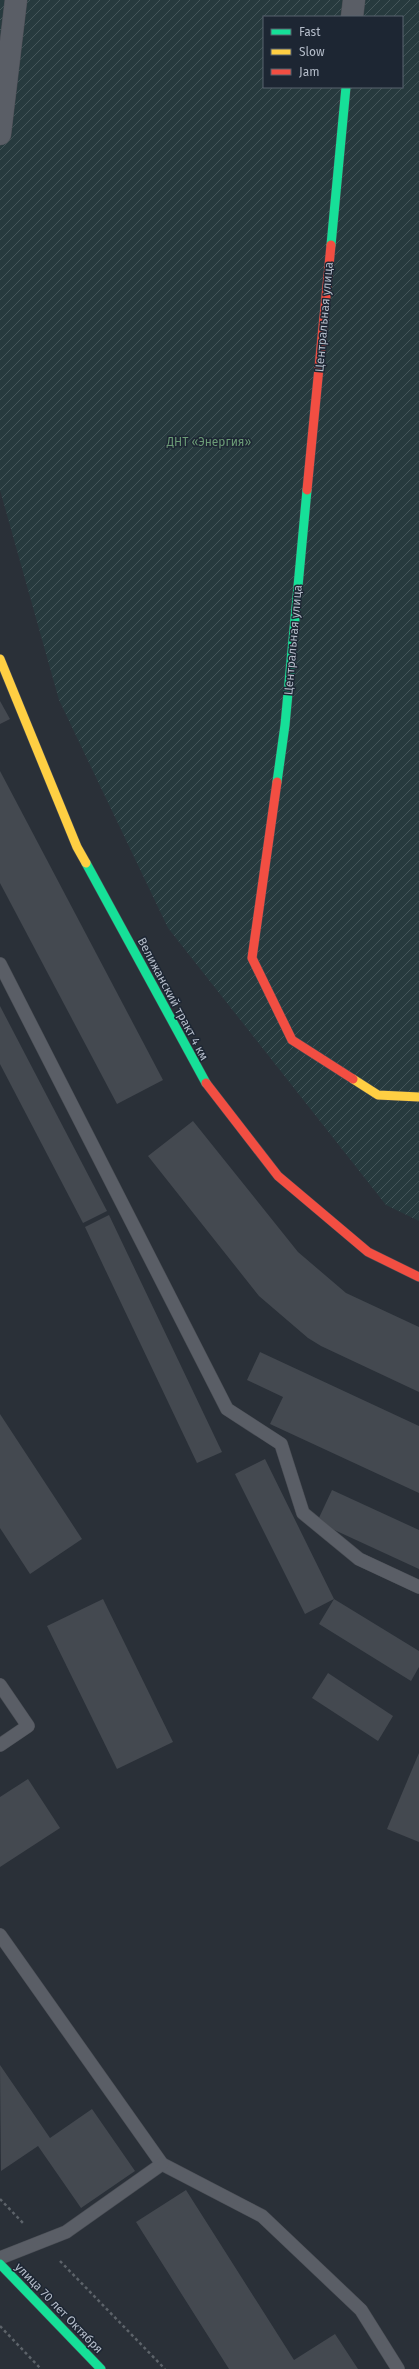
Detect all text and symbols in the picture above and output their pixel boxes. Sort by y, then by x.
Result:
legend [263,16,403,88]
text: Fast [299,25,321,39]
text: Slow [299,45,325,59]
text: Jam [299,65,319,79]
street label: Центральная улица [312,261,336,373]
park label: ДНТ «Энергия» [166,435,251,449]
street label: Центральная улица [281,584,305,696]
street label: Велижанский тракт 4 км [135,935,211,1063]
street label: улица 70 лет Октября [12,2260,106,2356]

